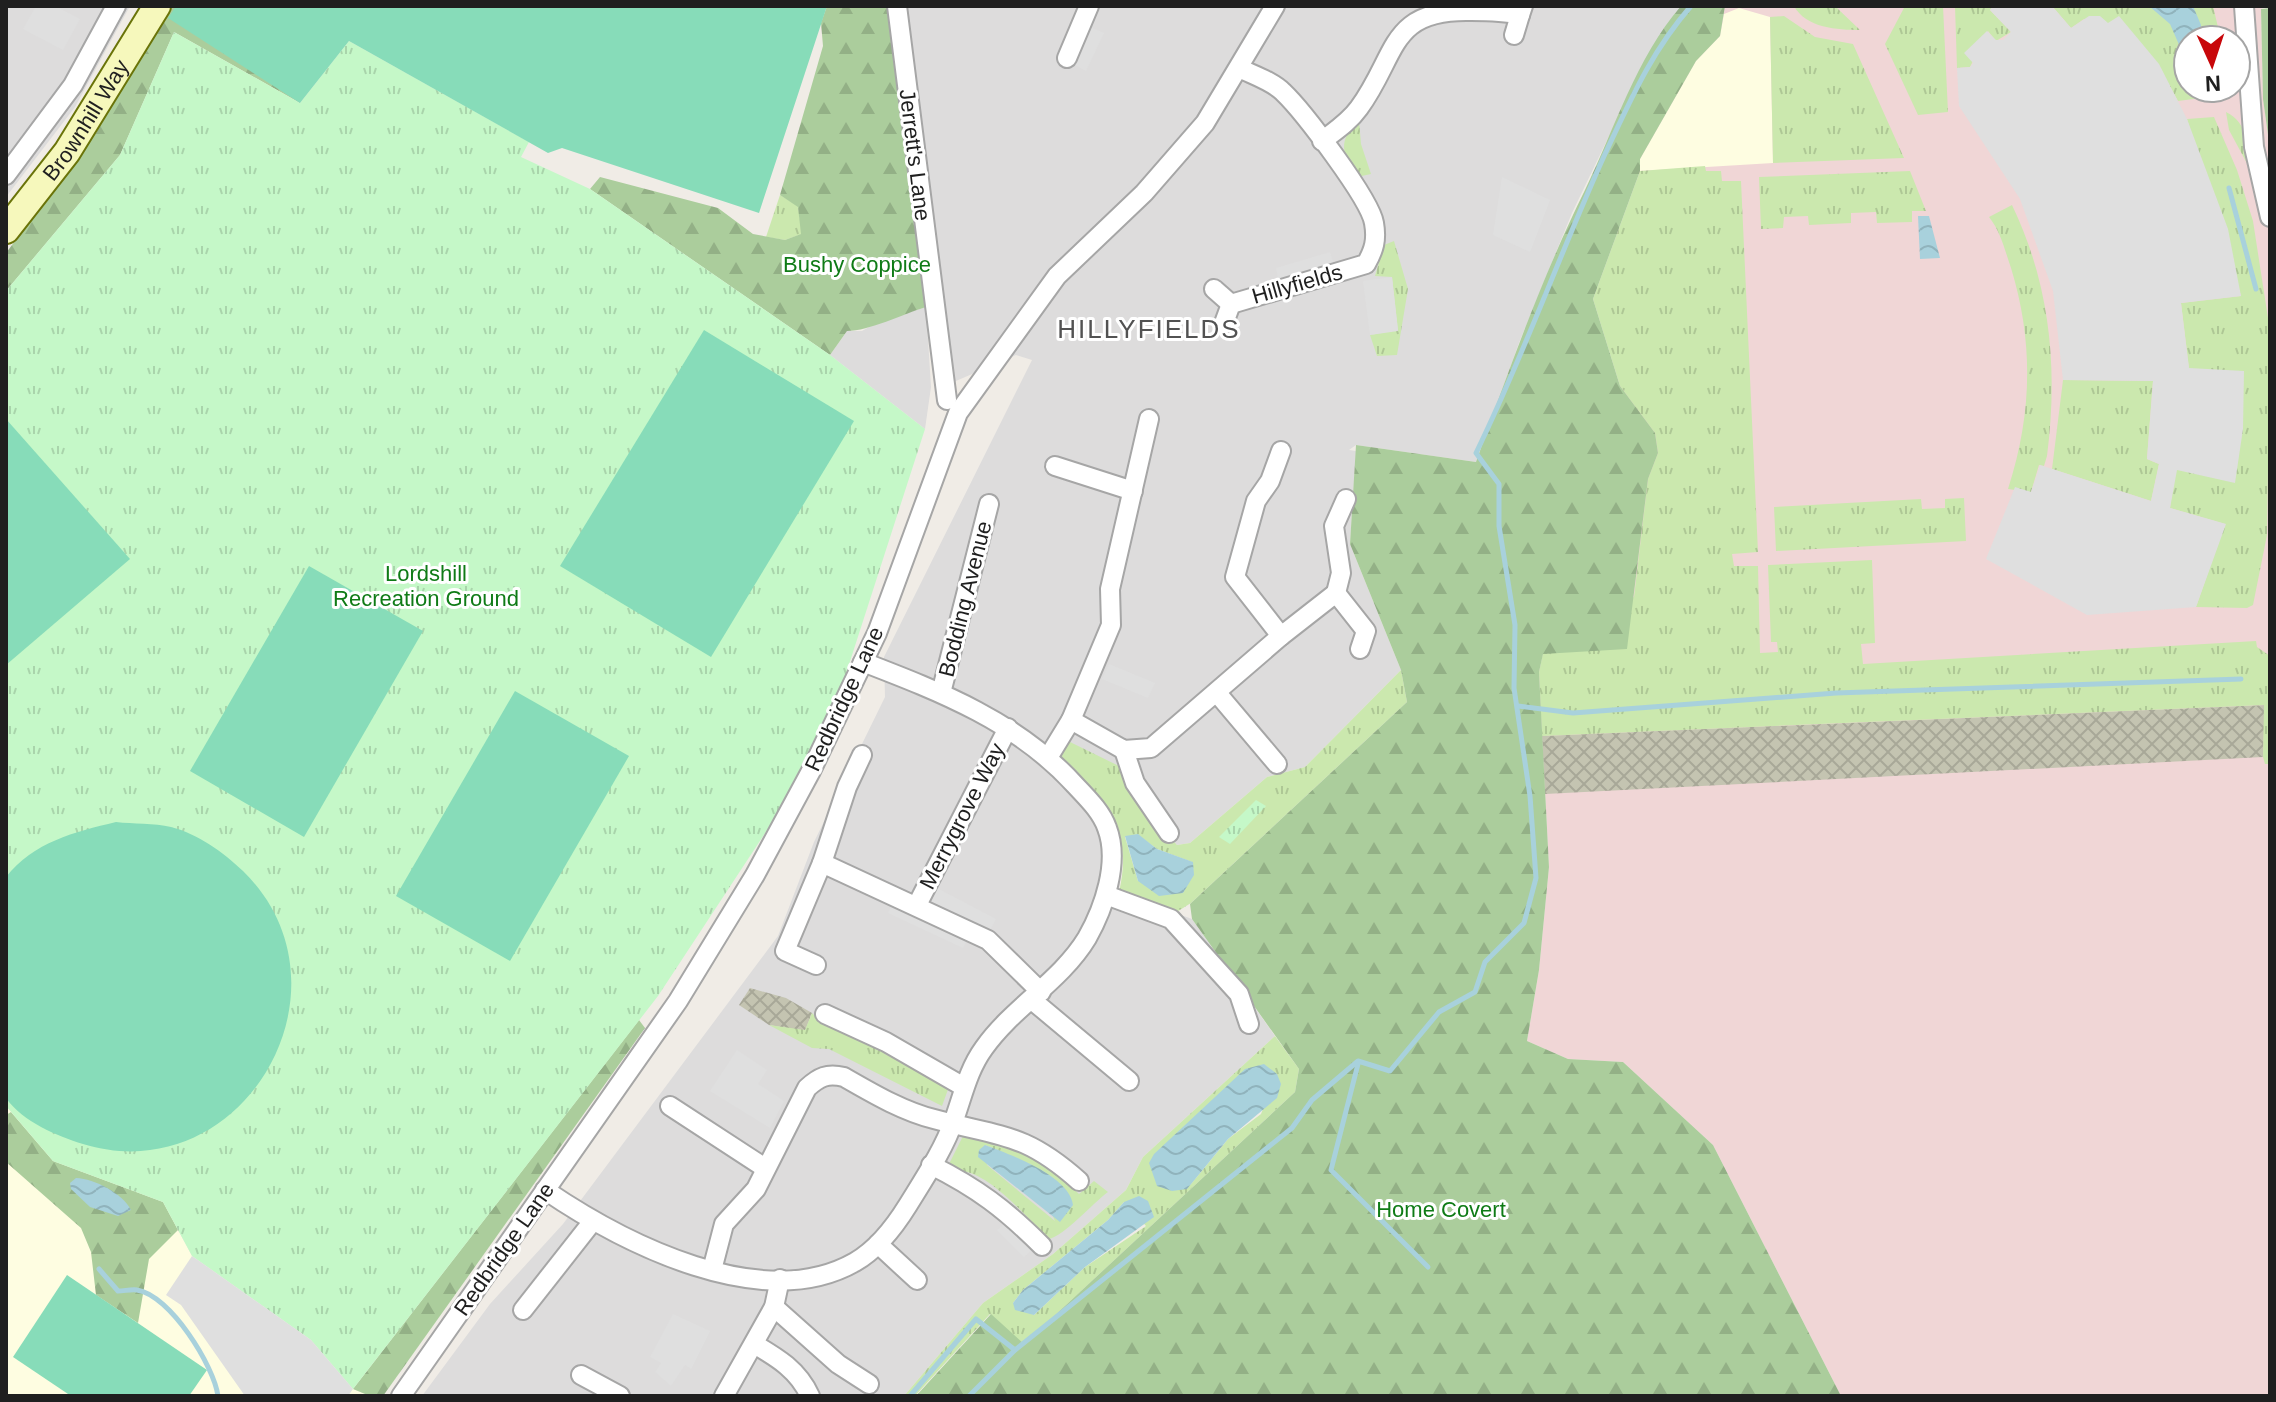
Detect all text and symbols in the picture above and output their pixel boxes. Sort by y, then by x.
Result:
north arrow [2172,24,2252,104]
street label: Brownhill Way [37,55,133,185]
text: N [2204,71,2222,96]
street label: Jerrett's Lane [895,88,935,222]
park label: Bushy Coppice [783,252,931,277]
street label: Hillyfields [1249,259,1345,309]
district label: HILLYFIELDS [1057,314,1241,344]
street label: Bodding Avenue [934,518,996,680]
park label: Lordshill Recreation Ground [333,561,519,611]
street label: Redbridge Lane [800,623,888,775]
street label: Merrygrove Way [914,739,1010,893]
street label: Redbridge Lane [449,1178,559,1320]
park label: Home Covert [1376,1197,1506,1222]

